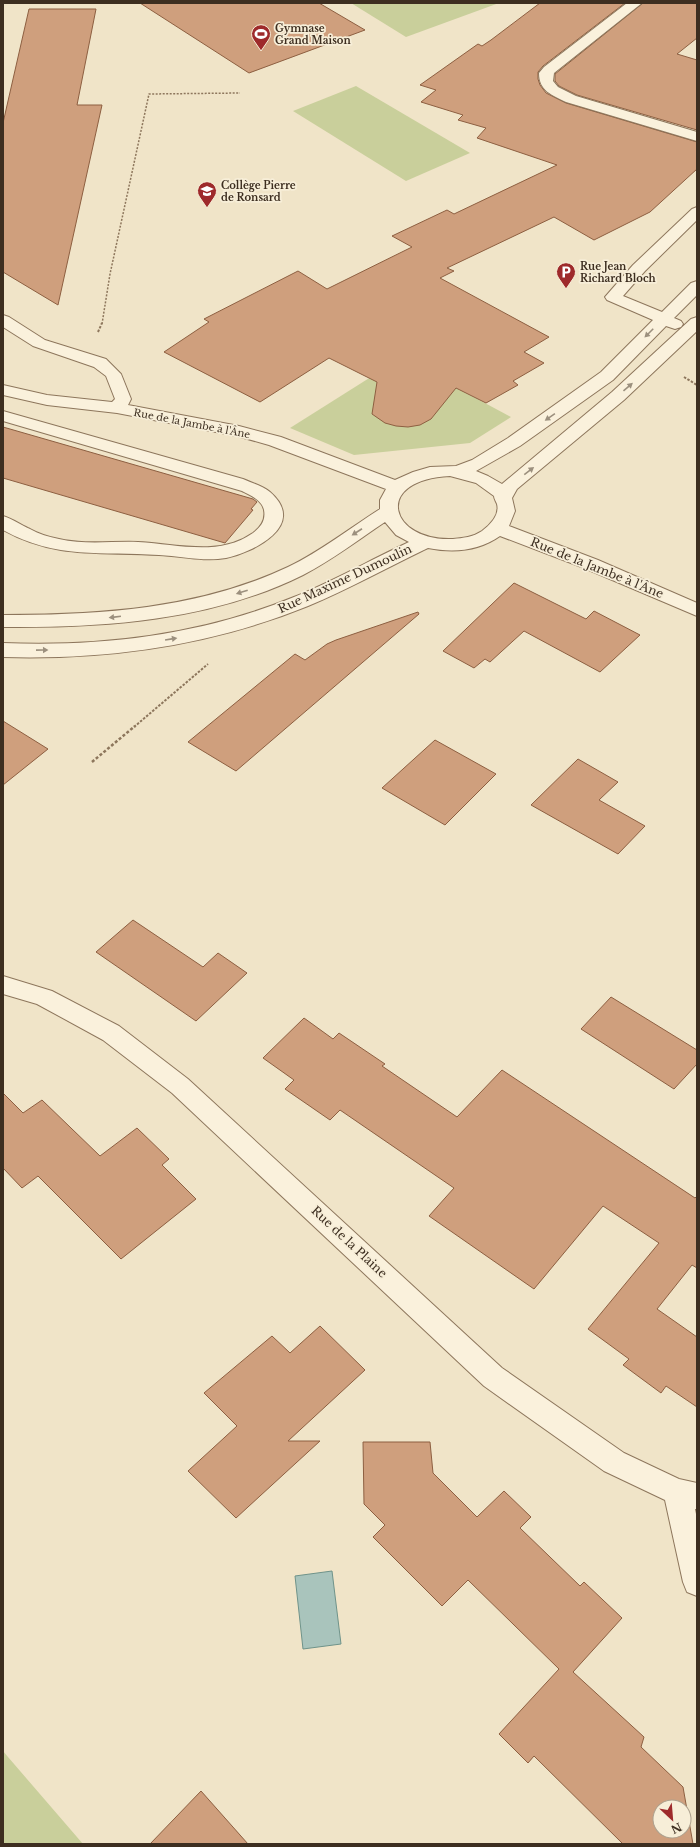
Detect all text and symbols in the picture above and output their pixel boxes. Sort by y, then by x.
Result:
place label: Gymnase Grand Maison [275,22,351,47]
sports icon: Gymnase Grand Maison [250,23,272,51]
place label: Collège Pierre de Ronsard [221,179,296,204]
school or university icon: Collège Pierre de Ronsard [196,180,218,208]
place label: Rue Jean Richard Bloch [580,260,657,285]
parking icon: Rue Jean Richard Bloch [555,261,577,289]
one-way arrow [644,328,654,338]
one-way arrow [623,382,633,391]
street label: Rue de la Jambe à l'Âne [133,405,252,441]
one-way arrow [545,413,556,421]
one-way arrow [523,466,534,475]
one-way arrow [351,528,362,536]
street label: Rue de la Jambe à l'Âne [528,533,666,601]
street label: Rue Maxime Dumoulin [276,541,414,616]
one-way arrow [236,590,248,596]
one-way arrow [109,614,121,620]
one-way arrow [165,635,177,641]
one-way arrow [36,647,49,653]
street label: Rue de la Plaine [308,1203,390,1281]
north arrow [652,1799,692,1839]
text: N [668,1819,684,1837]

